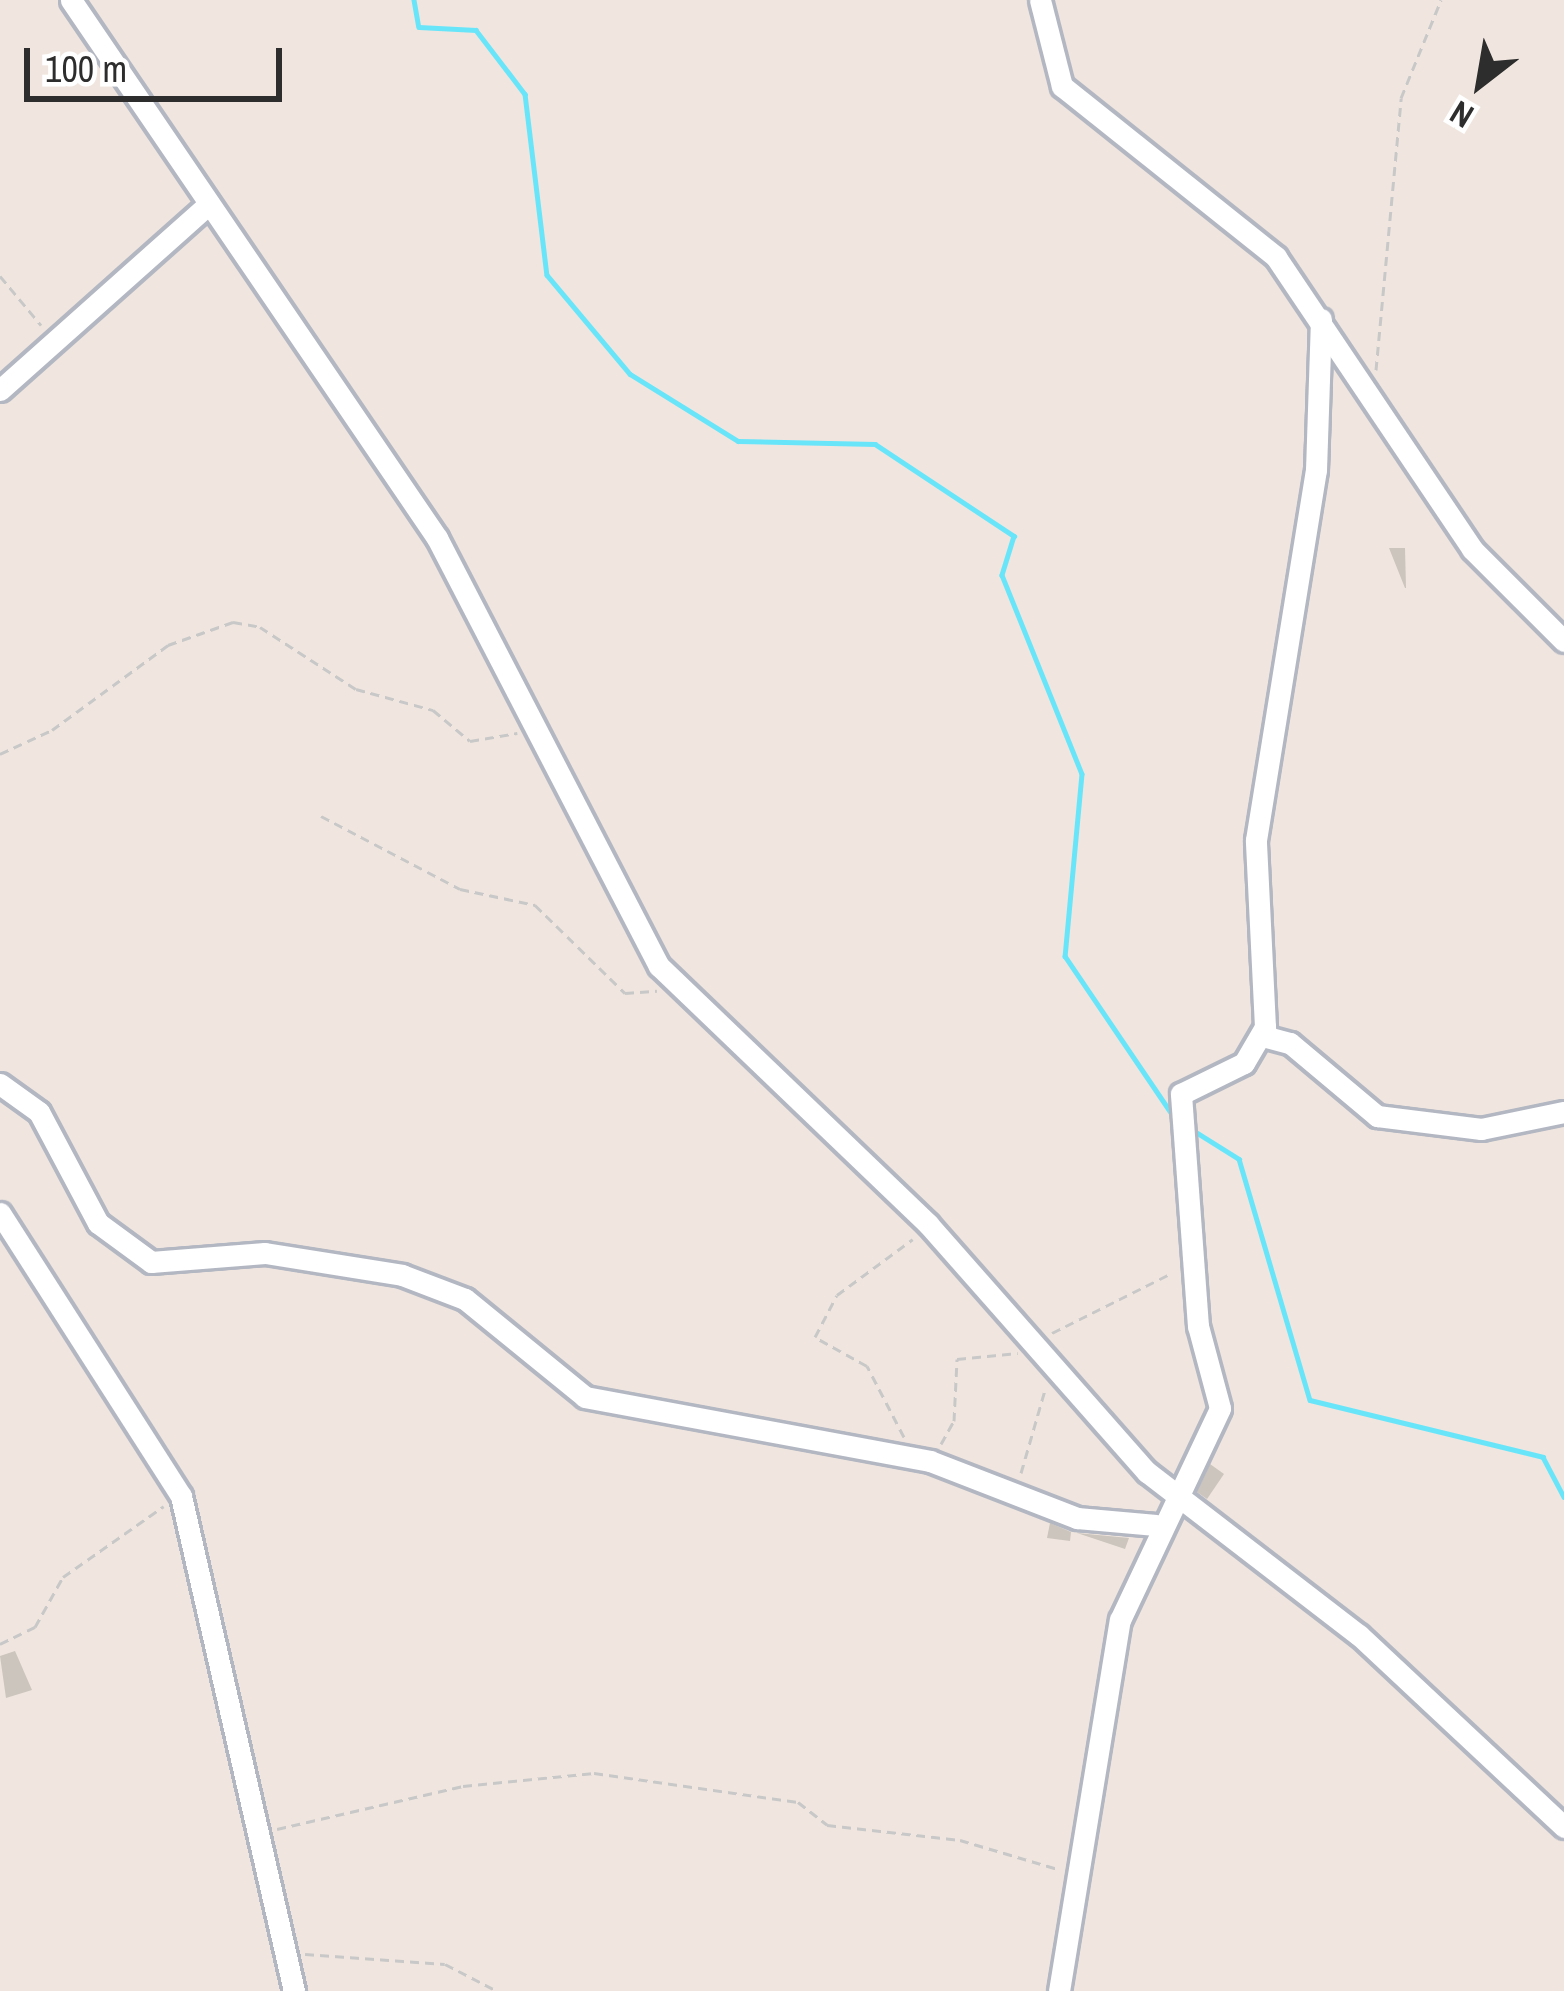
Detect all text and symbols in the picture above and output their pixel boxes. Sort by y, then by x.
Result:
scale bar [30,24,288,98]
north arrow [1420,24,1540,144]
text: 100 m [45,45,127,93]
text: N [1442,91,1481,139]

